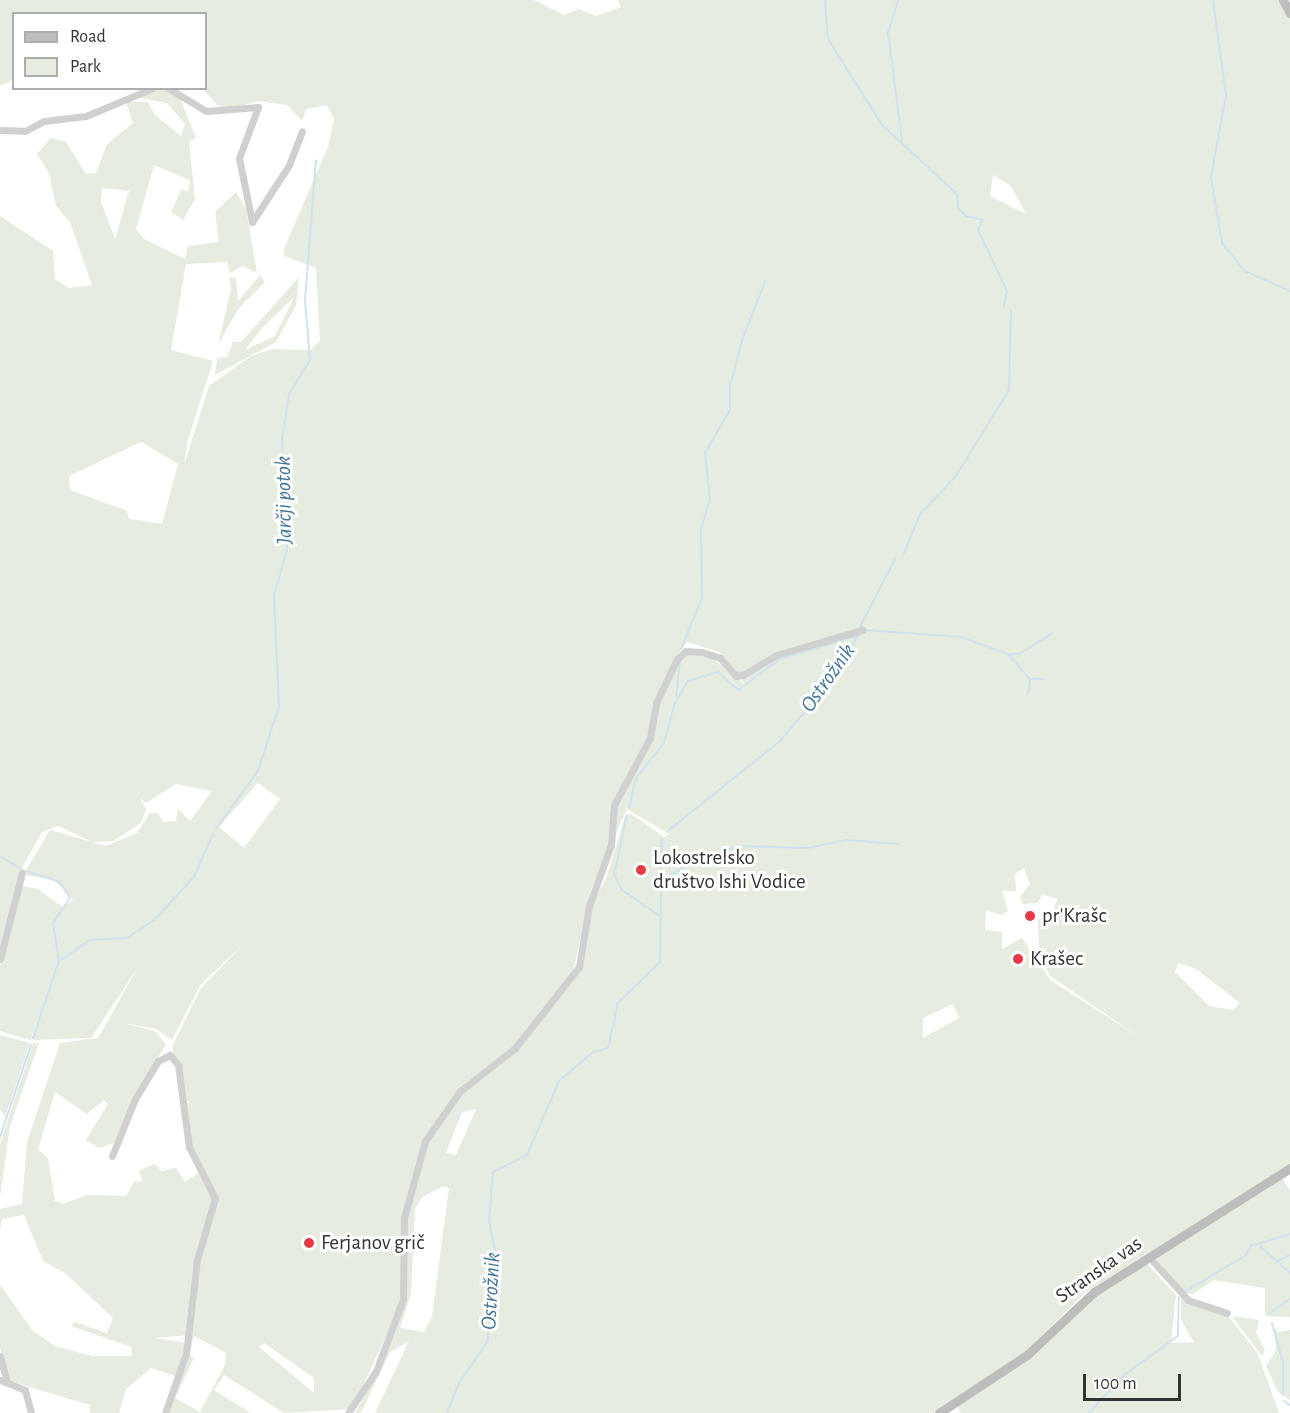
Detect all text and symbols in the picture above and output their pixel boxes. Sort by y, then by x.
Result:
legend [12,12,207,90]
text: Road [70,28,106,46]
text: Park [70,58,101,76]
water label: Jarčji potok [270,456,298,544]
water label: Ostrožnik [795,639,861,717]
place label: Lokostrelsko društvo Ishi Vodice [653,845,806,895]
marker: Lokostrelsko društvo Ishi Vodice [634,863,648,877]
place label: pr'Krašc [1042,903,1107,929]
marker: pr'Krašc [1023,909,1037,923]
place label: Krašec [1030,946,1083,972]
marker: Krašec [1011,952,1025,966]
place label: Ferjanov grič [321,1230,424,1256]
street label: Stranska vas [1051,1231,1147,1309]
marker: Ferjanov grič [302,1236,316,1250]
water label: Ostrožnik [476,1251,506,1331]
scale bar [1086,1362,1184,1400]
text: 100 m [1094,1375,1137,1393]

